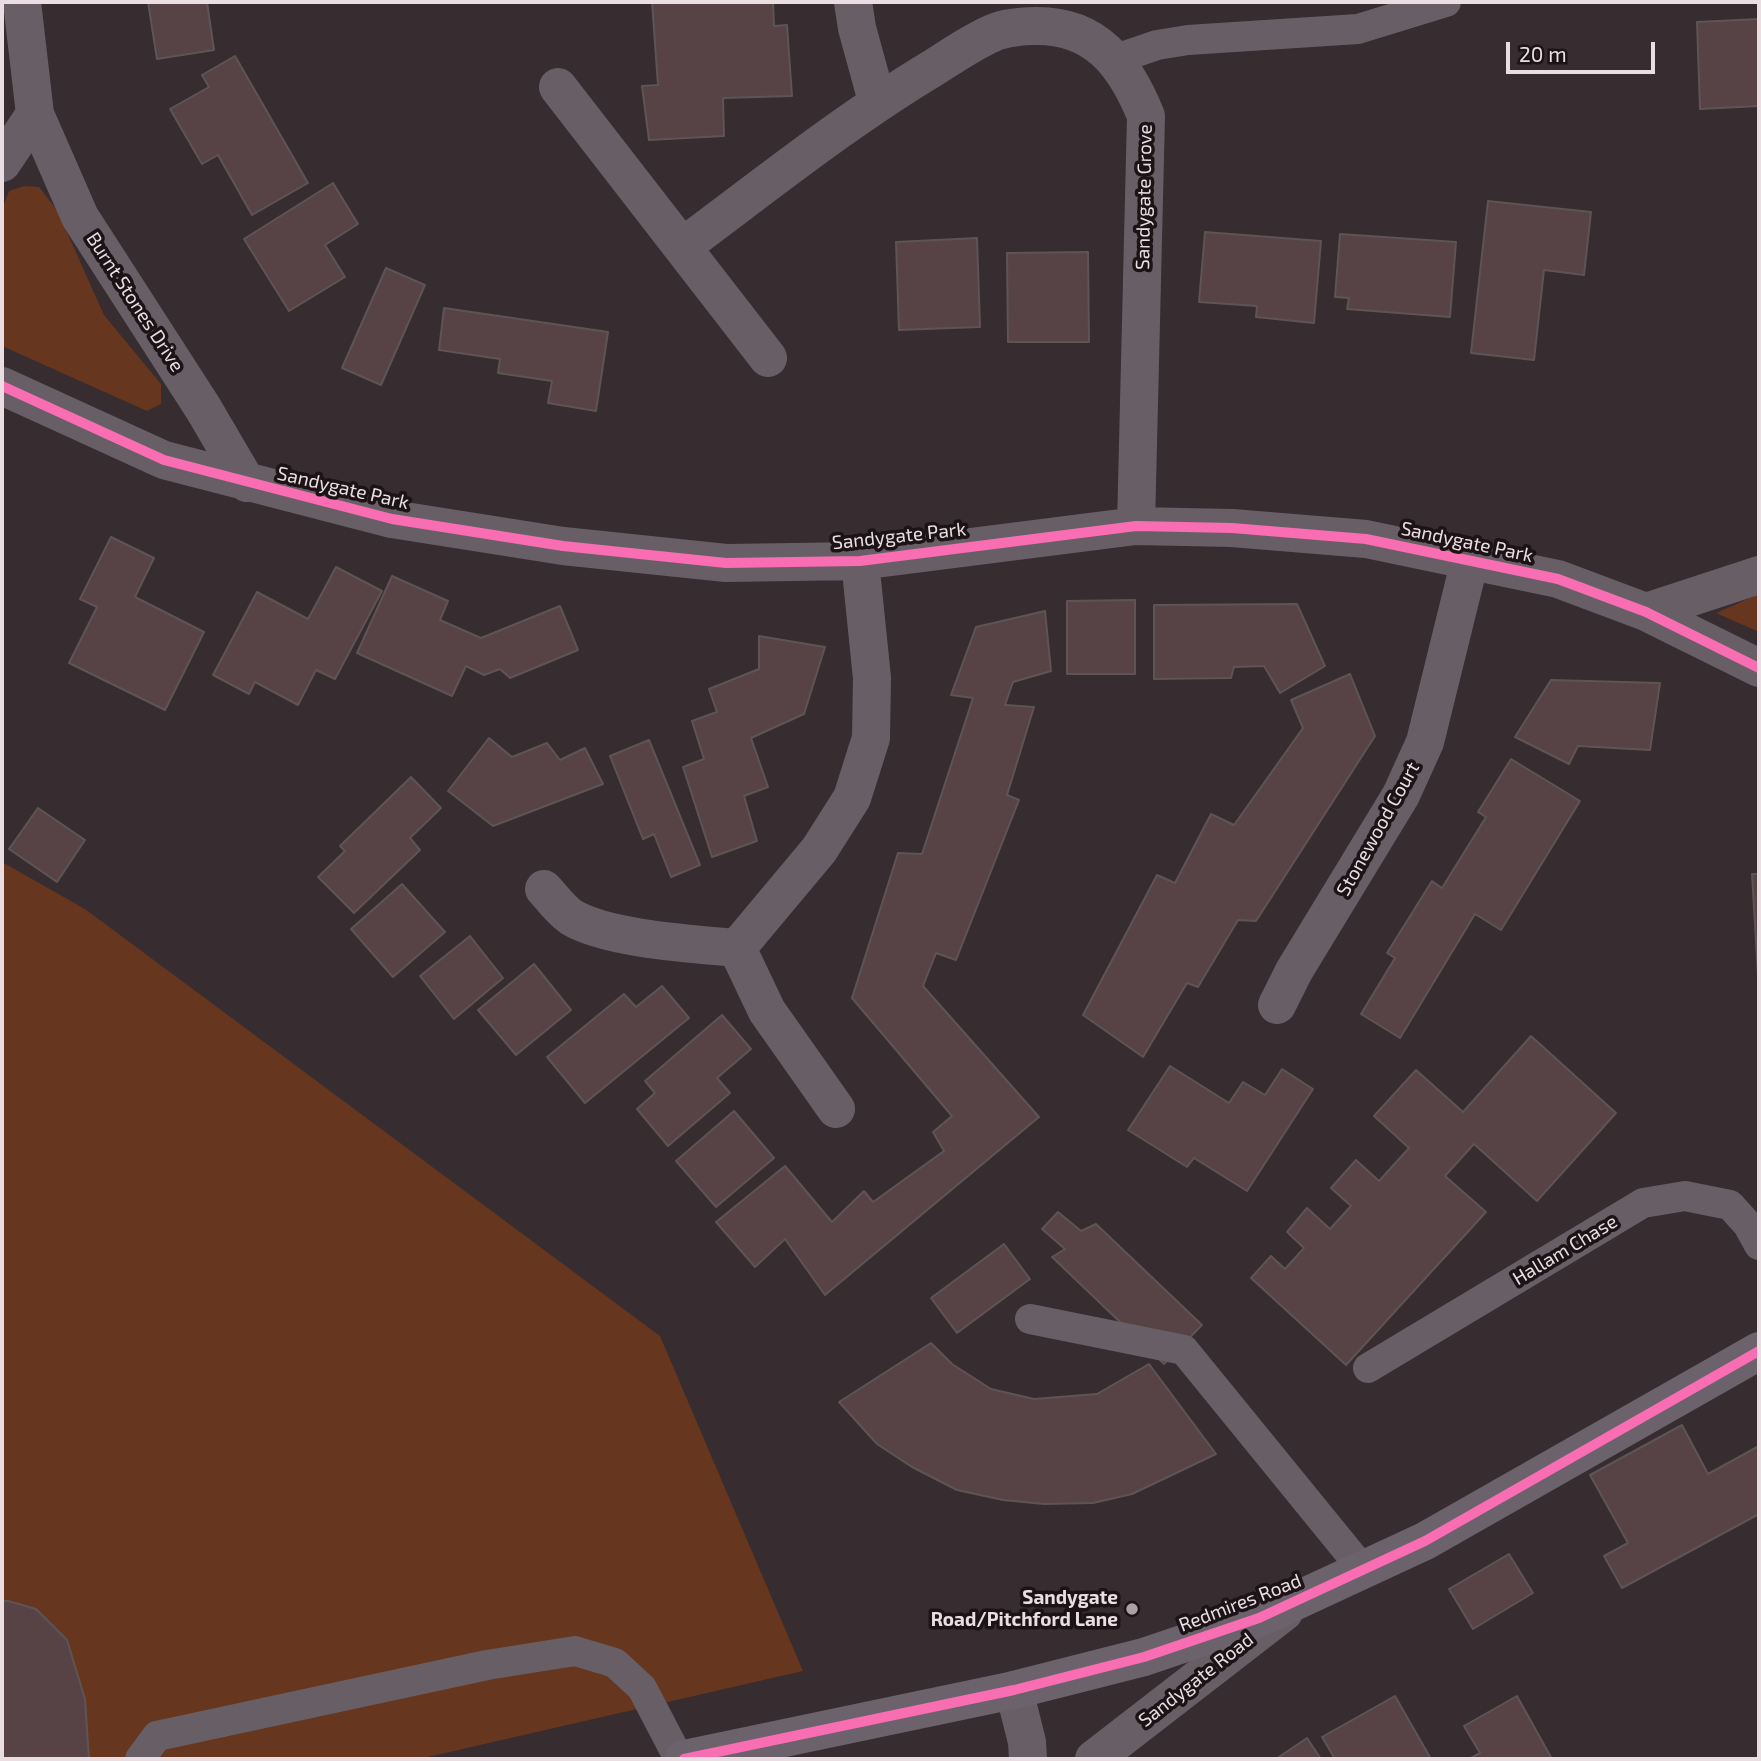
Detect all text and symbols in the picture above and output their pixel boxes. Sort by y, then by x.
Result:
scale bar [1509,28,1658,72]
text: 20 m [1519,41,1567,66]
street label: Sandygate Grove [1131,124,1157,270]
street label: Burnt Stones Drive [81,228,189,376]
street label: Sandygate Park [275,462,411,514]
street label: Sandygate Park [1399,517,1535,567]
street label: Sandygate Park [831,518,967,554]
street label: Stonewood Court [1332,758,1424,900]
street label: Hallam Chase [1509,1210,1621,1290]
street label: Redmires Road [1176,1569,1304,1637]
place label: Sandygate Road/Pitchford Lane [931,1587,1118,1631]
marker: Sandygate Road/Pitchford Lane [1124,1601,1140,1617]
street label: Sandygate Road [1134,1628,1258,1732]

